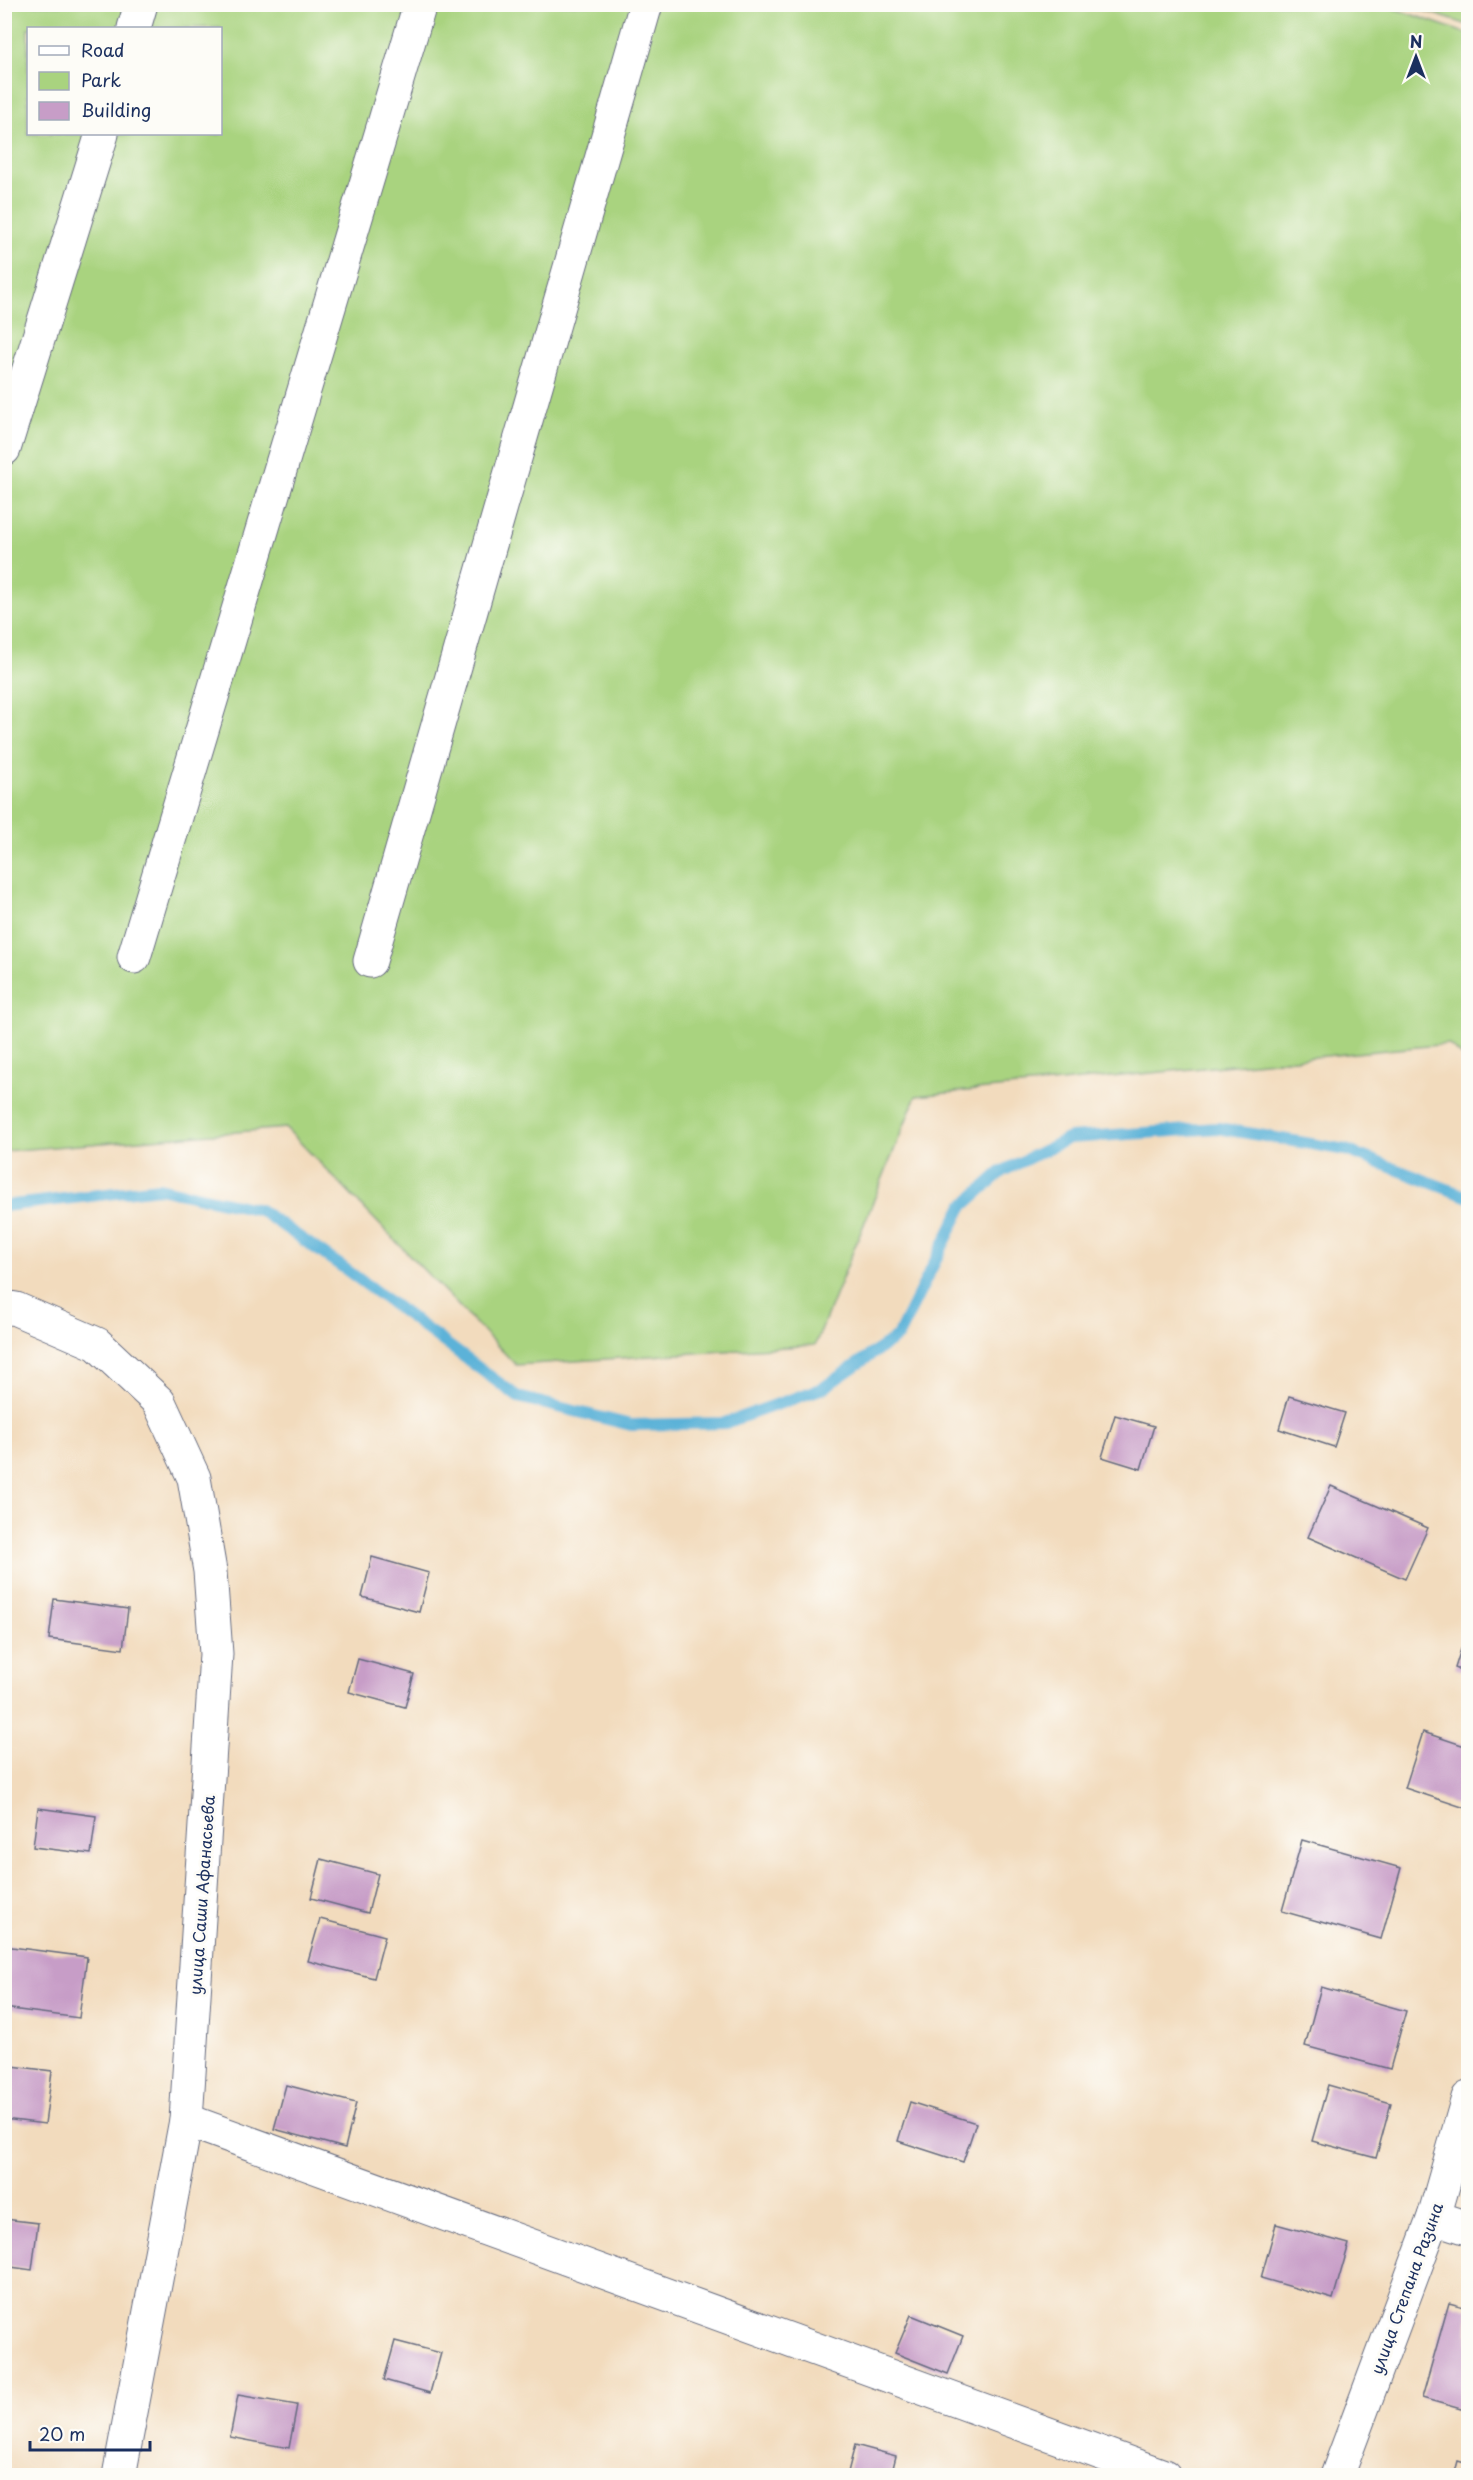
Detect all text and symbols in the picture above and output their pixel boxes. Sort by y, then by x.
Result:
legend [27,27,222,135]
north arrow [1386,27,1446,87]
text: N [1410,29,1422,53]
text: Road [81,36,125,63]
text: Park [81,66,121,93]
text: Building [81,96,151,123]
street label: улица Саши Афанасьева [182,1794,220,1996]
street label: улица Степана Разина [1364,2199,1448,2377]
scale bar [30,2414,150,2452]
text: 20 m [39,2420,85,2447]

